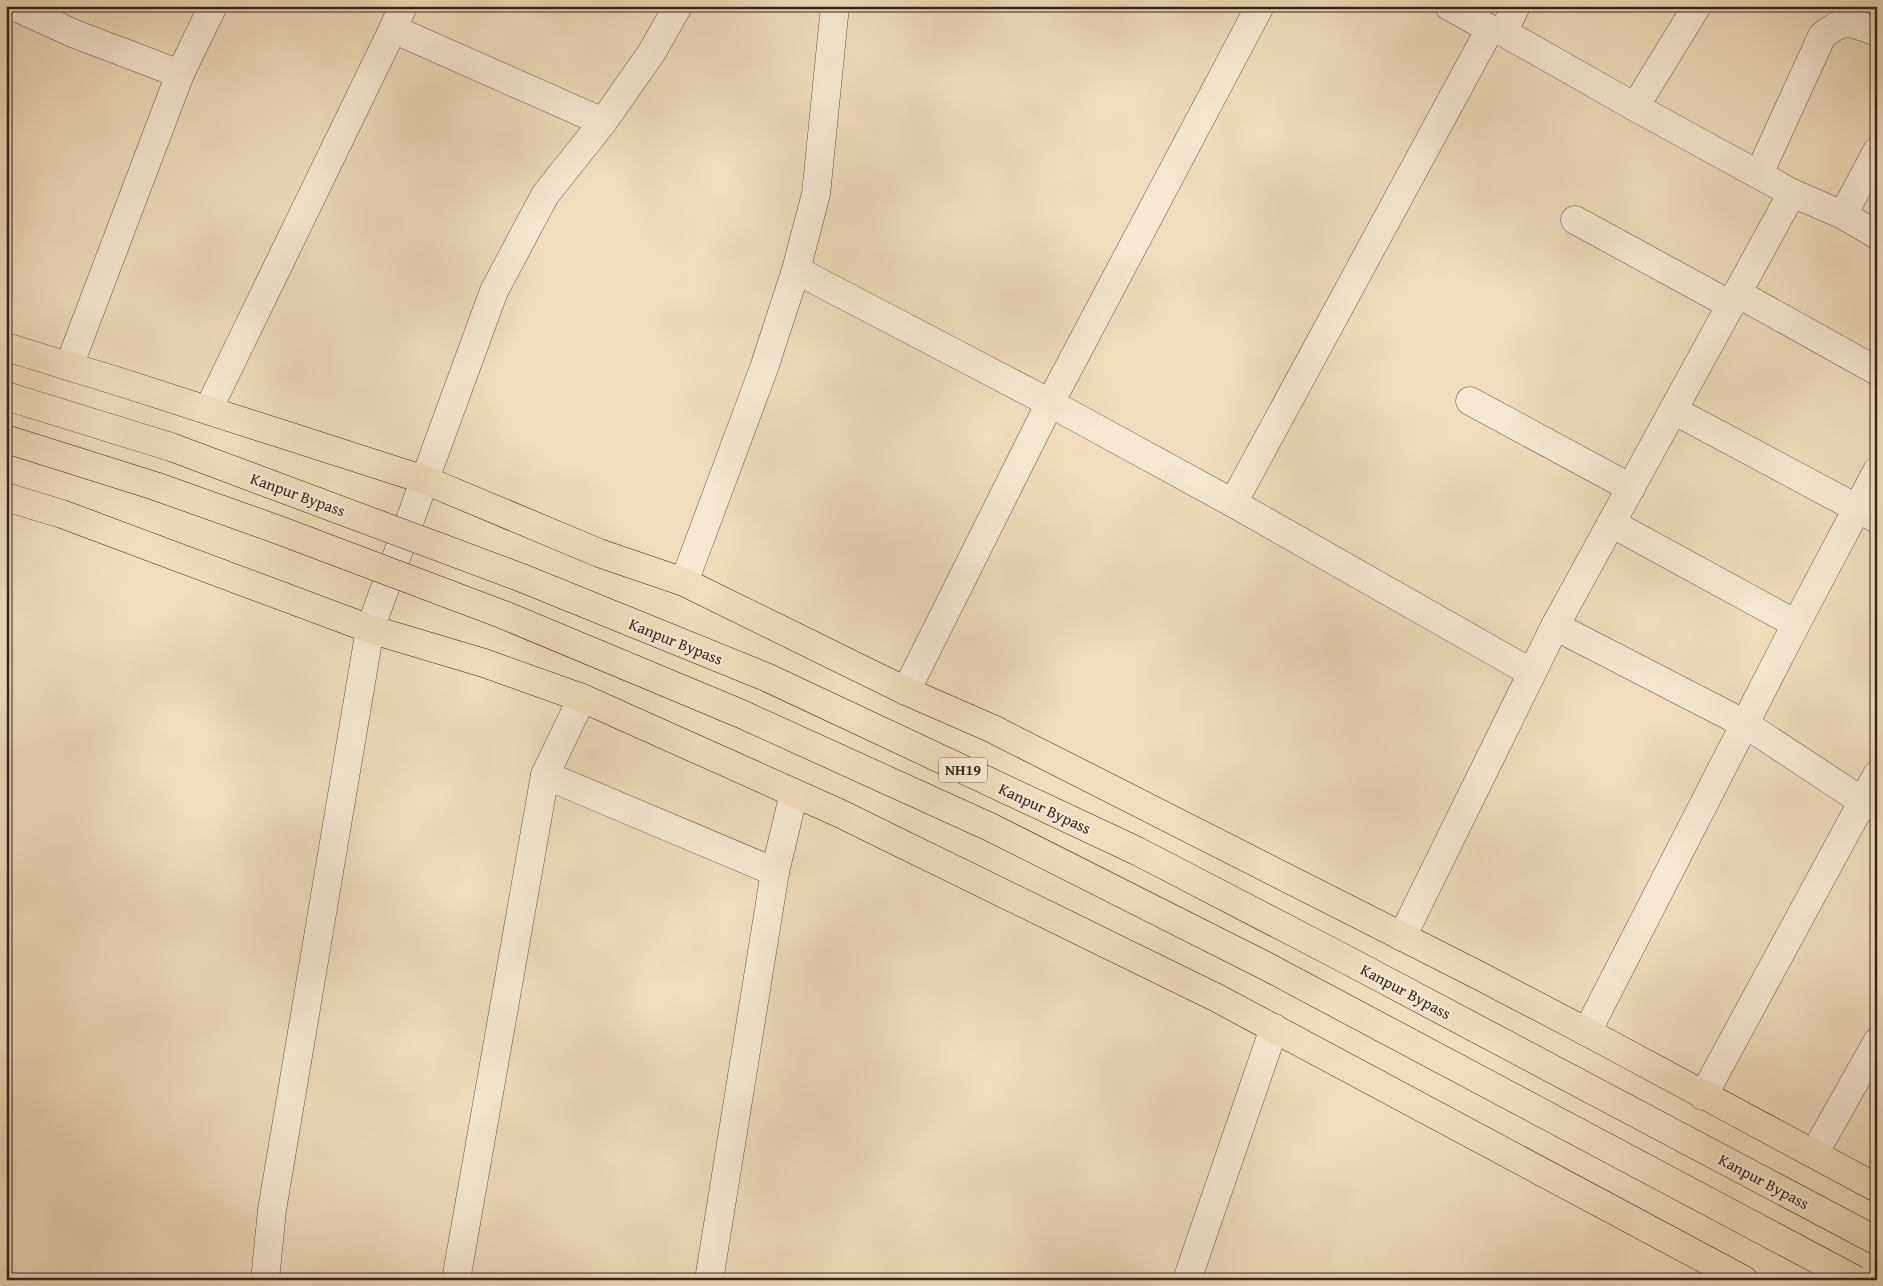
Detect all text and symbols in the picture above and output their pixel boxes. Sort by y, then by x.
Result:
street label: Kanpur Bypass [247,466,349,522]
street label: Kanpur Bypass [625,611,727,671]
road number: NH19 [939,758,987,782]
street label: Kanpur Bypass [995,776,1095,840]
street label: Kanpur Bypass [1357,957,1455,1025]
street label: Kanpur Bypass [1715,1147,1813,1215]

